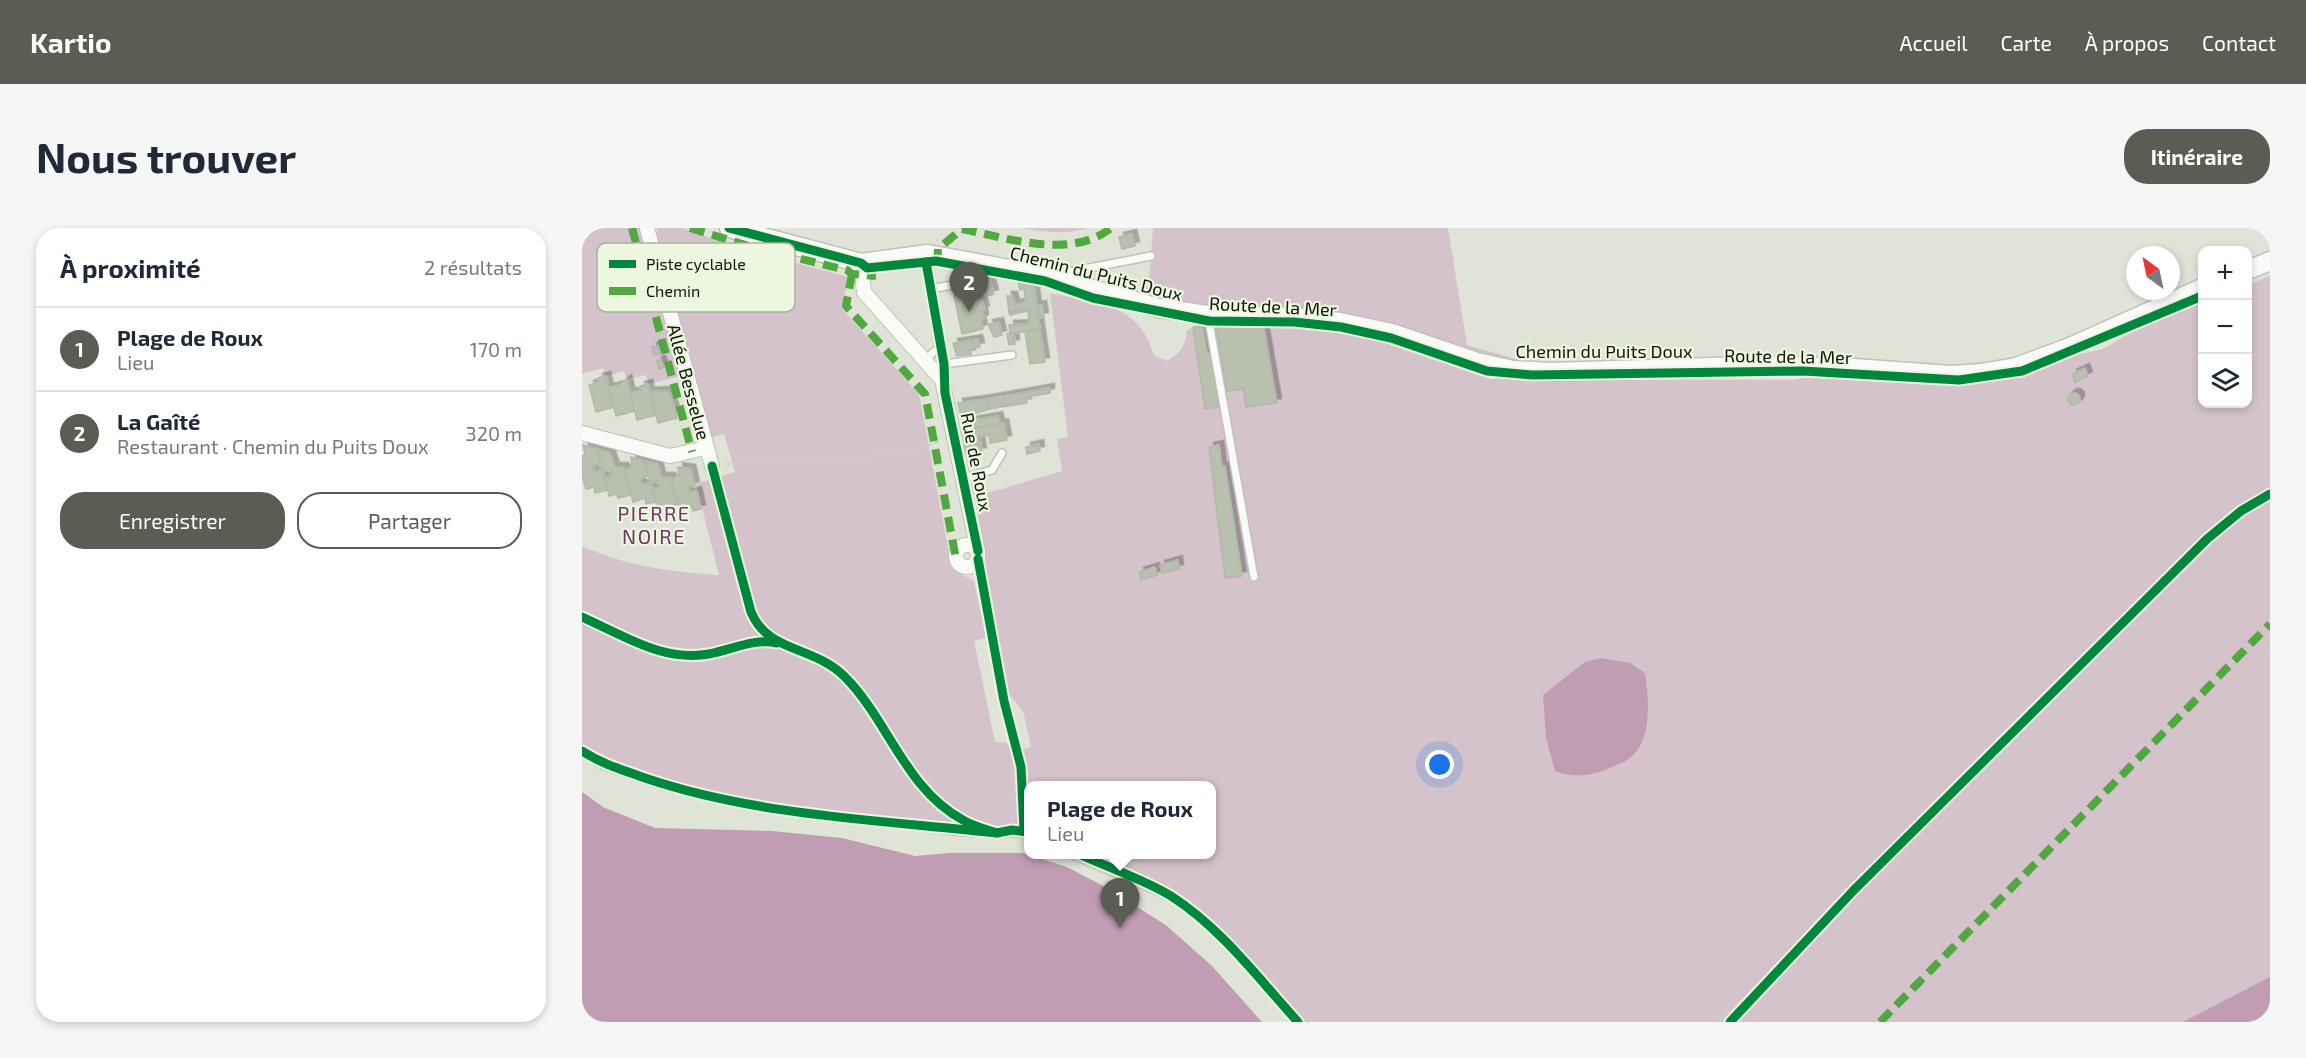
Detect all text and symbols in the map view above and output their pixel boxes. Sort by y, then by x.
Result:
text: Kartio [30,25,111,59]
text: Accueil [1899,30,1968,55]
text: Carte [2001,30,2052,55]
text: À propos [2085,30,2169,55]
text: Contact [2202,30,2276,55]
button: Itinéraire [2124,129,2270,184]
text: Nous trouver [36,131,296,181]
street label: Chemin du Puits Doux [1008,241,1185,305]
legend [597,243,795,312]
north arrow [2126,246,2180,300]
map controls [2198,246,2252,408]
button: + [2198,246,2252,300]
text: À proximité [60,252,201,283]
text: Piste cyclable [646,254,746,273]
text: 2 résultats [424,255,522,279]
pin: 2 [950,262,988,312]
text: Chemin [646,281,700,300]
street label: Route de la Mer [1209,292,1338,320]
button: − [2198,300,2252,354]
street label: Allée Besselue [663,321,715,442]
text: Plage de Roux [117,324,263,350]
text: 1 [75,337,84,361]
text: 170 m [470,337,522,361]
street label: Chemin du Puits Doux [1516,340,1693,362]
street label: Route de la Mer [1724,344,1852,368]
text: Lieu [117,350,154,374]
button: layers [2198,354,2252,408]
text: La Gaîté [117,408,200,434]
street label: Rue de Roux [957,411,997,514]
text: 2 [74,421,85,445]
text: 320 m [466,421,522,445]
text: Restaurant · Chemin du Puits Doux [117,434,429,458]
button: Enregistrer [60,492,285,549]
button: Partager [297,492,522,549]
district label: PIERRE NOIRE [617,501,691,548]
your location [1425,750,1454,779]
popup [1024,781,1216,859]
text: Plage de Roux [1047,795,1193,821]
text: Lieu [1047,821,1084,845]
pin: 1 [1100,878,1140,928]

